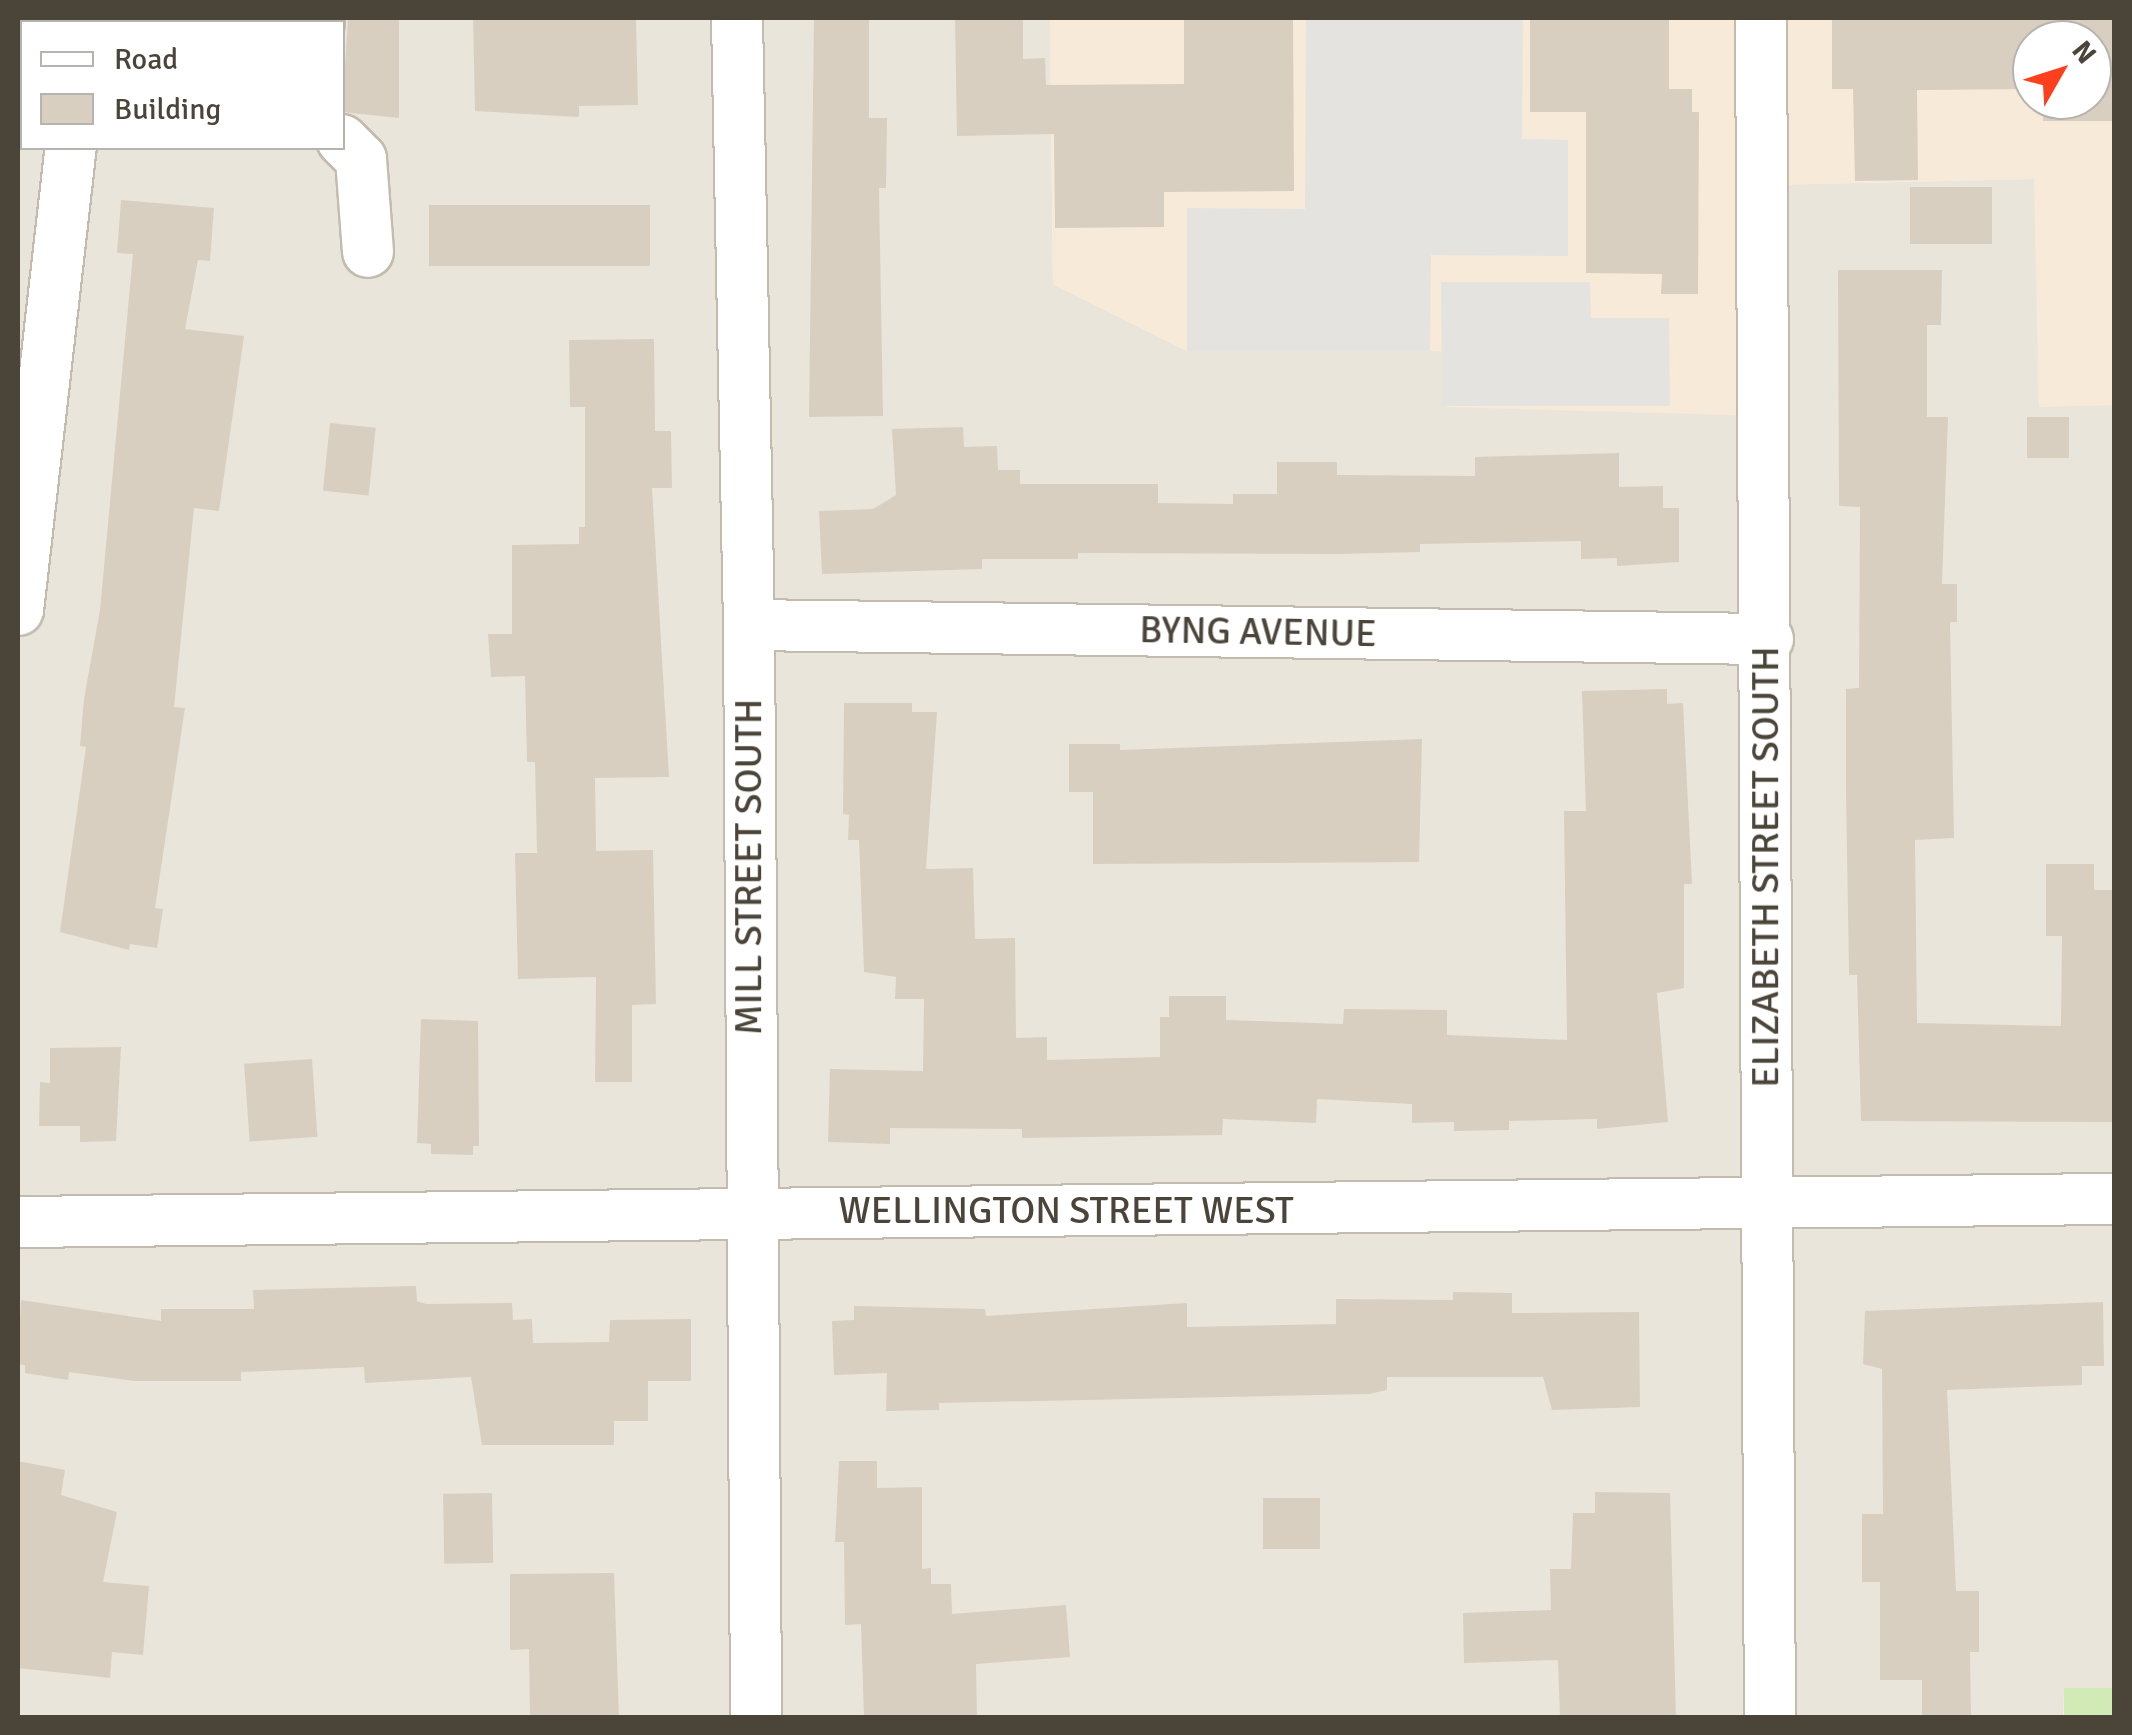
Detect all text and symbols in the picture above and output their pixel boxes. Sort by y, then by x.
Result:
legend [20,20,345,150]
north arrow [2012,20,2112,120]
text: N [2064,34,2103,71]
text: Road [114,41,178,78]
text: Building [114,91,221,128]
street label: BYNG AVENUE [1139,607,1377,657]
street label: ELIZABETH STREET SOUTH [1743,646,1789,1088]
street label: MILL STREET SOUTH [726,699,772,1035]
street label: WELLINGTON STREET WEST [838,1188,1294,1234]

